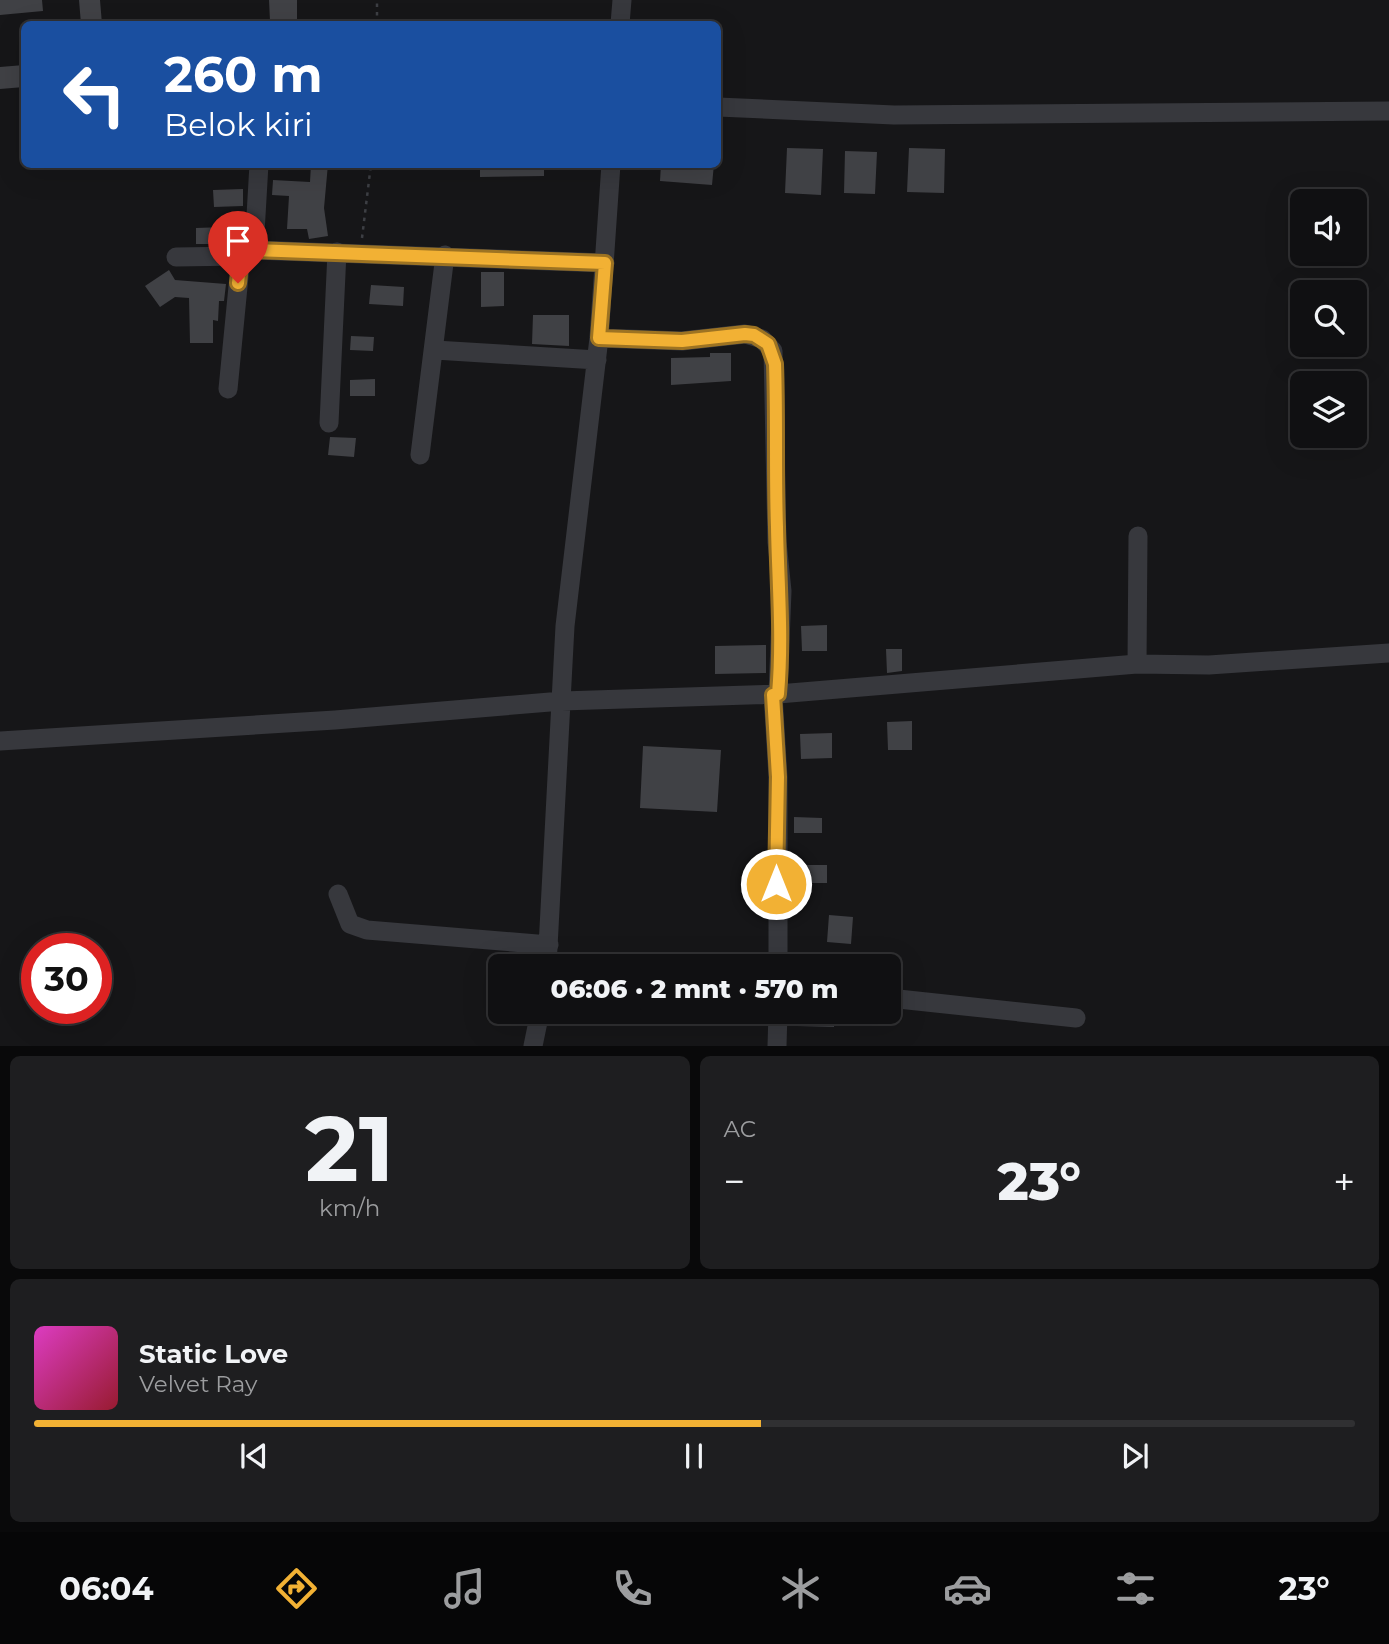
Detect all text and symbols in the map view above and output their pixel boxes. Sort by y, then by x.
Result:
text: 260 m [164,45,323,104]
icon: left [49,49,140,140]
text: Belok kiri [164,105,313,144]
map controls [1290,189,1367,448]
button: sound [1290,189,1367,266]
pin [208,211,268,283]
icon: arrive [219,222,257,260]
button: search [1290,280,1367,357]
button: layers [1290,371,1367,448]
position arrow [739,847,813,921]
speed limit sign: 30 [21,933,112,1024]
text: 06:06 · 2 mnt · 570 m [551,973,838,1005]
text: 21 [305,1093,394,1204]
text: AC [724,1115,756,1143]
text: 23° [998,1150,1081,1213]
text: − [724,1158,745,1205]
text: + [1333,1158,1355,1205]
text: km/h [319,1194,380,1222]
text: Static Love [139,1338,288,1370]
text: Velvet Ray [139,1370,257,1398]
icon: previous [235,1437,273,1475]
icon: pause [675,1437,713,1475]
icon: next [1116,1437,1154,1475]
icon: directions [272,1564,321,1613]
icon: music [440,1564,489,1613]
icon: phone [608,1564,657,1613]
icon: climate [776,1564,825,1613]
icon: car [943,1564,992,1613]
icon: filters [1111,1564,1160,1613]
text: 06:04 [59,1569,154,1608]
text: 23° [1279,1569,1330,1608]

